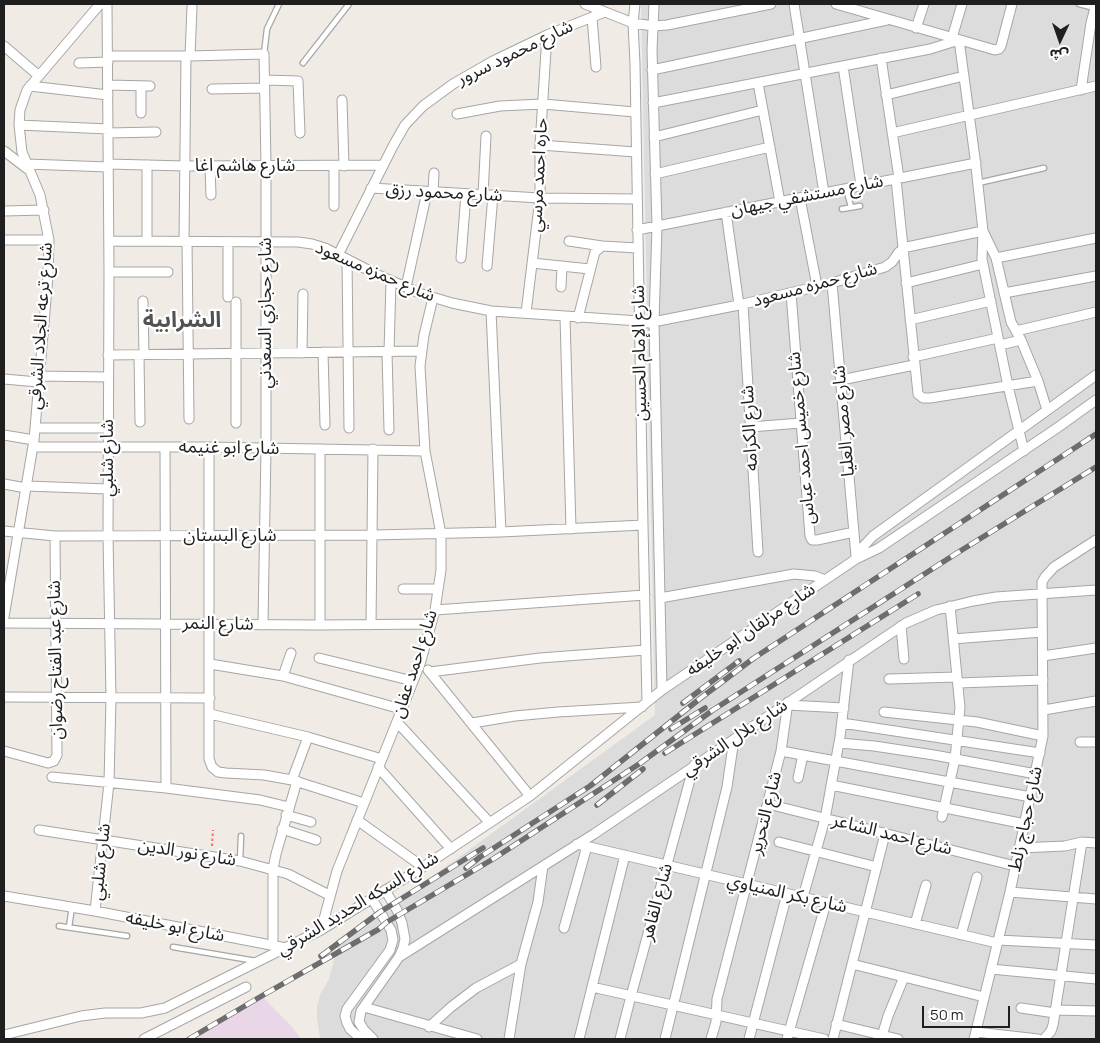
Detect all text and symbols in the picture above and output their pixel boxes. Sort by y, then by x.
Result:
north arrow [1035,15,1085,65]
street label: شارع محمود سرور [453,16,577,90]
text: ش [1049,45,1069,65]
street label: حاره احمد مرسي [525,117,553,233]
street label: شارع هاشم اغا [195,155,295,177]
street label: شارع مستشفي جيهان [729,171,885,221]
street label: شارع محمود رزق [385,179,503,207]
street label: شارع حجازي السعدني [255,237,277,389]
street label: شارع حمزه مسعود [312,237,438,307]
street label: شارع ترعه الجلاد الشرقي [24,242,58,410]
street label: شارع حمزه مسعود [750,258,880,312]
street label: شارع الإمام الحسين [628,285,652,421]
district label: الشرابية [143,308,221,334]
street label: شارع خميس احمد عباس [784,351,820,525]
street label: شارع مصر العليا [828,364,860,478]
street label: شارع الكرامه [737,385,763,471]
street label: شارع شلبي [97,419,119,497]
street label: شارع ابو غنيمه [178,436,280,460]
street label: شارع البستان [183,525,277,547]
street label: شارع مزلقان ابو خليفه [682,579,820,681]
street label: شارع عبد الفتاح رضوان [44,580,68,740]
street label: شارع احمد عفان [387,607,443,721]
street label: شارع النمر [182,613,254,635]
street label: شارع بلال الشرقي [678,695,792,781]
street label: شارع حجاج زلط [1004,764,1048,874]
street label: شارع التحرير [745,769,787,857]
street label: شارع احمد الشاعر [830,810,954,860]
street label: شارع شلبي [86,822,116,902]
street label: شارع نور الدين [136,835,238,871]
street label: شارع السكه الحديد الشرقي [273,847,443,961]
street label: شارع القاهر [636,861,678,943]
street label: شارع بكر المنياوي [725,870,849,918]
street label: شارع ابو خليفه [124,907,226,947]
scale bar [925,996,1012,1028]
text: 50 m [930,1004,964,1025]

